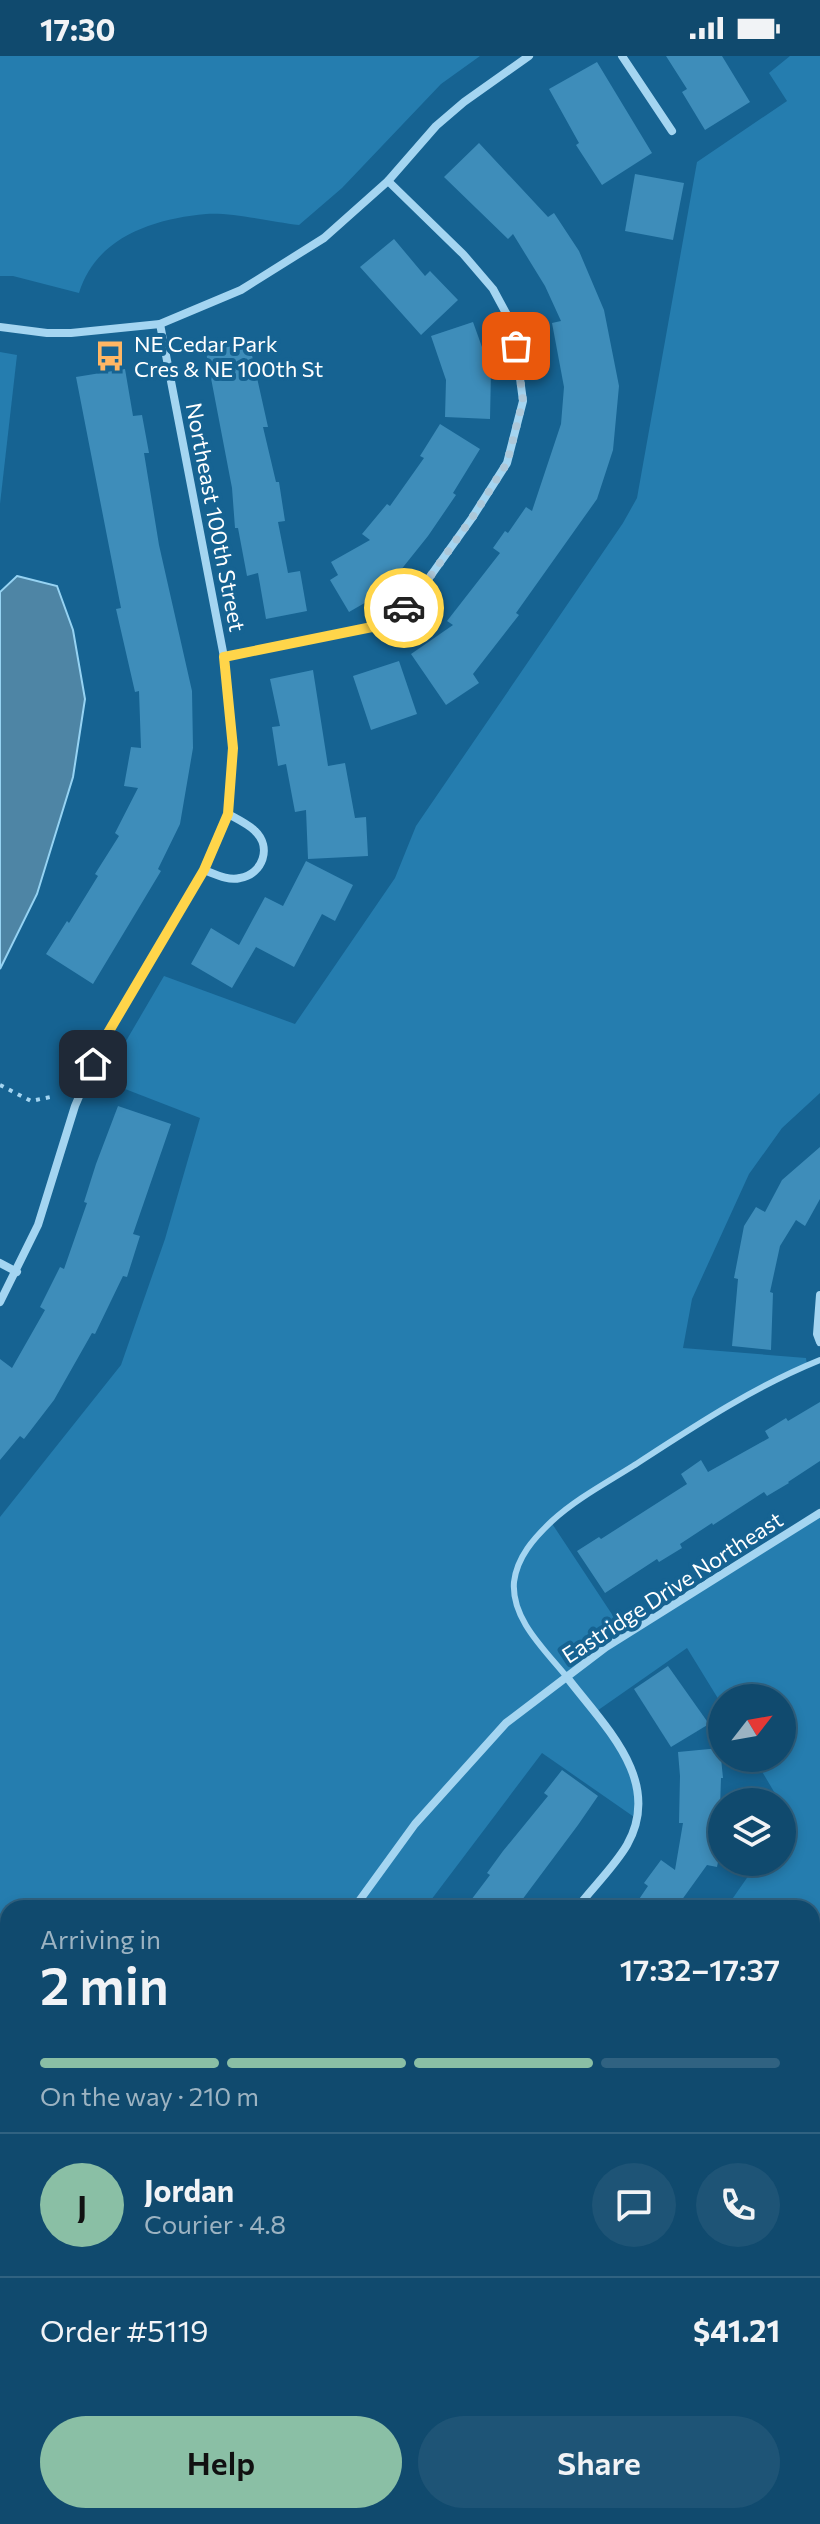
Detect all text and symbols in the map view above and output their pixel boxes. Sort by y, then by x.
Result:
text: 17:30 [40,10,115,47]
pin [482,312,550,380]
icon: bag [494,324,538,368]
place label: NE Cedar Park Cres & NE 100th St [134,330,323,382]
bus stop icon: NE Cedar Park Cres & NE 100th St [93,339,127,373]
street label: Northeast 100th Street [181,400,251,634]
courier [364,568,444,648]
icon: car [382,586,426,630]
pin [59,1030,127,1098]
icon: home [71,1042,115,1086]
street label: Eastridge Drive Northeast [557,1505,787,1669]
north arrow [708,1684,796,1772]
map controls [708,1684,796,1876]
button: layers [708,1788,796,1876]
text: Arriving in [40,1923,161,1954]
text: 17:32–17:37 [620,1950,780,1987]
text: 2 min [40,1952,169,2016]
text: On the way · 210 m [40,2080,259,2111]
button: chat [592,2163,676,2247]
button: phone [696,2163,780,2247]
text: Jordan [144,2171,234,2208]
text: J [77,2187,87,2224]
text: Courier · 4.8 [144,2208,286,2239]
text: Order #5119 [40,2311,208,2348]
text: $41.21 [693,2311,780,2348]
button: Help [40,2416,402,2508]
button: Share [418,2416,780,2508]

